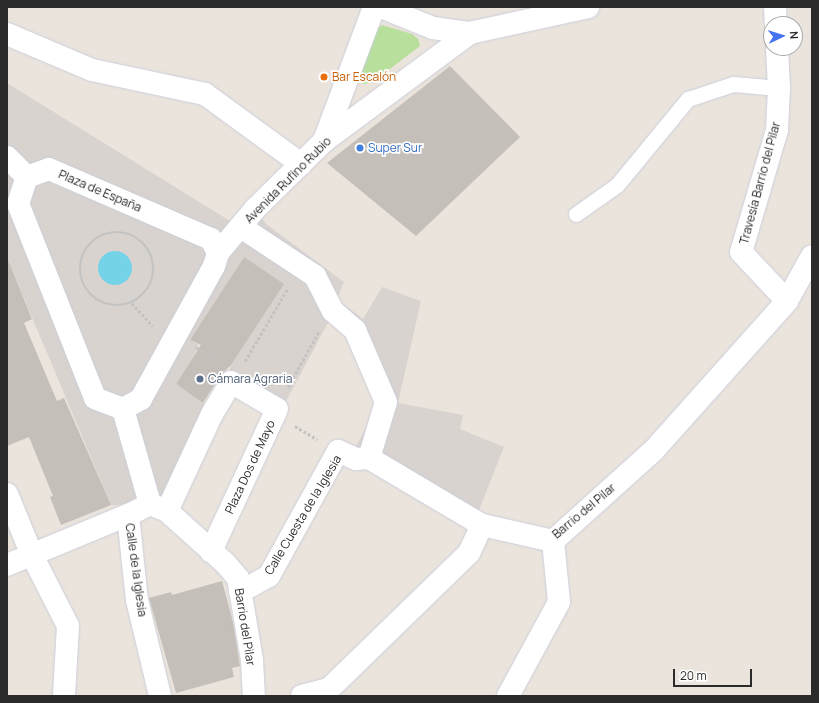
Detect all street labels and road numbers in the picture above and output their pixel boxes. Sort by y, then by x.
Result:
street label: Travesía Barrio del Pilar [737,120,783,246]
street label: Avenida Rufino Rubio [242,134,334,226]
street label: Plaza de España [56,167,144,215]
street label: Plaza Dos de Mayo [222,418,278,516]
street label: Calle Cuesta de la Iglesia [262,453,344,577]
street label: Barrio del Pilar [549,480,619,542]
street label: Calle de la Iglesia [122,522,150,618]
street label: Barrio del Pilar [232,587,258,667]

